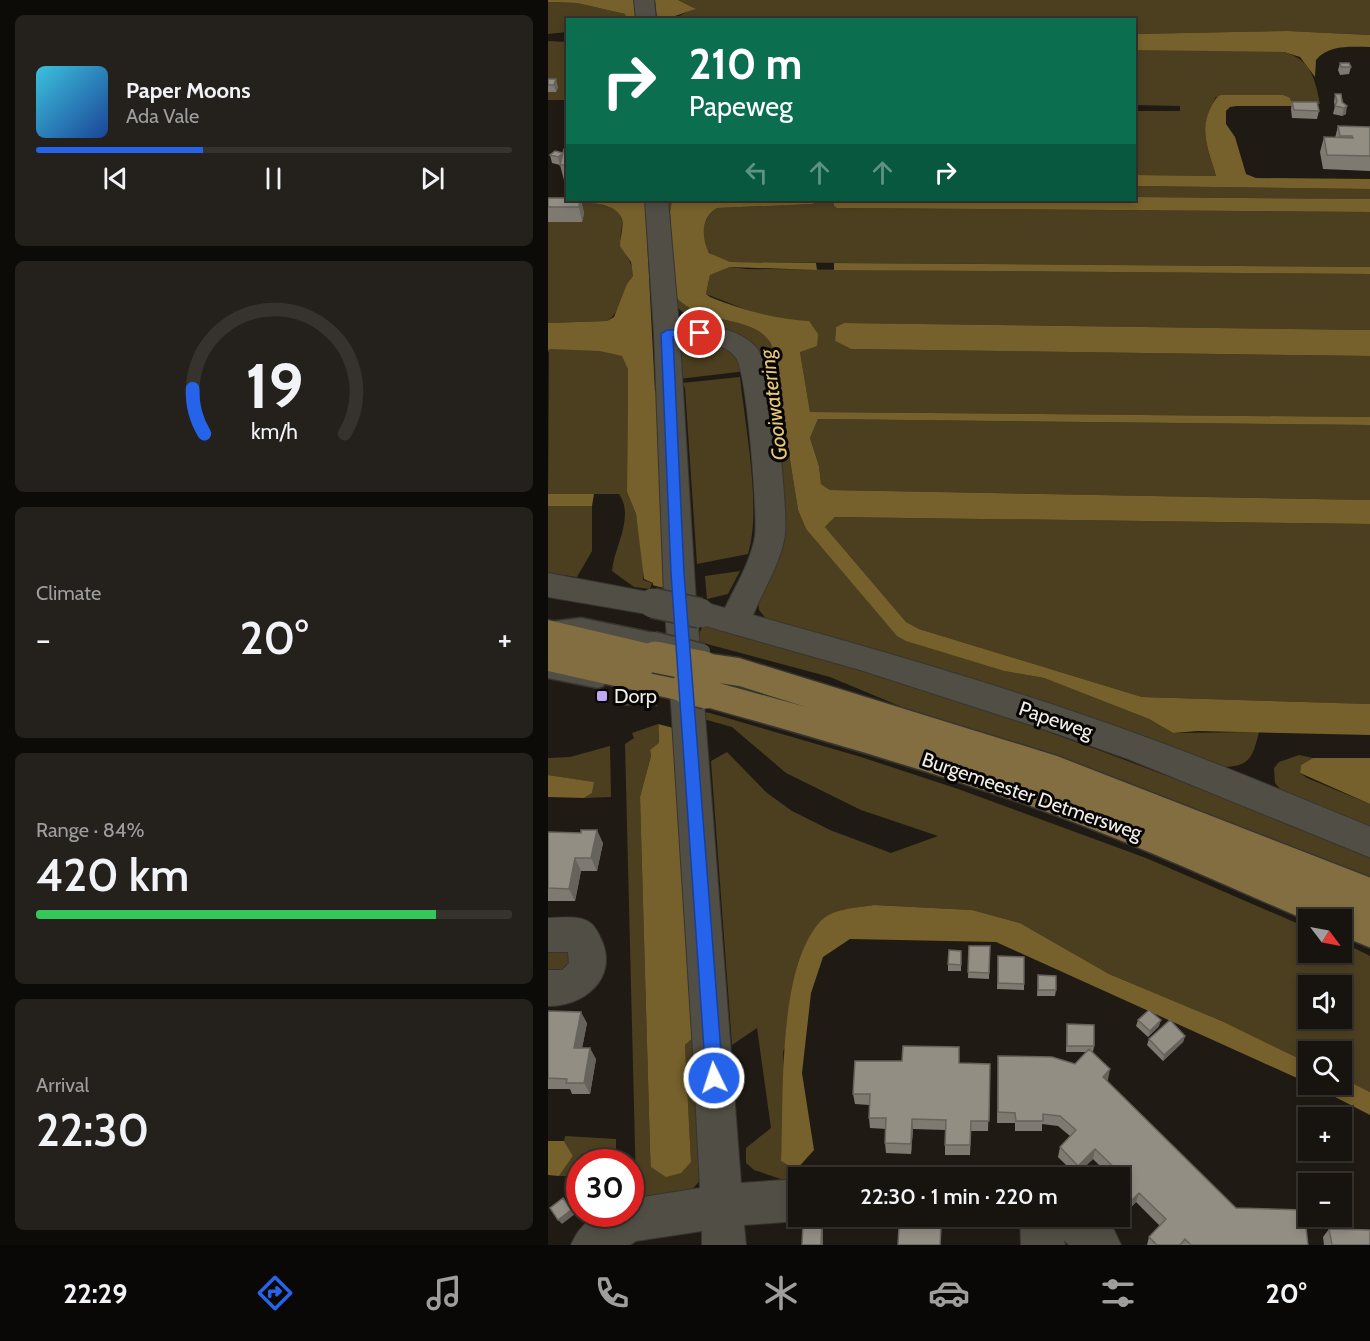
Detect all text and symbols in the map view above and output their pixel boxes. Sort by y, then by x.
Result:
text: 210 m [689,38,802,90]
icon: right [590,42,668,120]
text: Paper Moons [126,77,250,104]
text: Papeweg [689,90,793,123]
text: Ada Vale [126,104,199,128]
icon: left [740,156,773,189]
icon: ahead [803,156,836,189]
icon: ahead [866,156,899,189]
icon: right [929,156,962,189]
icon: previous [99,162,132,195]
icon: pause [257,162,290,195]
icon: next [416,162,449,195]
pin [674,307,725,358]
icon: arrive [683,316,716,349]
water label: Gooiwatering [754,347,792,462]
text: 19 [245,348,303,424]
text: km/h [251,418,297,444]
text: Climate [36,581,101,605]
text: 20° [240,611,308,665]
text: − [36,619,51,659]
text: + [497,619,512,659]
place label: Dorp [614,684,657,708]
marker: Dorp [595,689,609,703]
street label: Papeweg [1016,696,1097,744]
street label: Burgemeester Detmersweg [919,747,1146,845]
text: Range · 84% [36,818,144,842]
text: 420 km [36,848,189,902]
north arrow [1298,909,1352,963]
map controls [1298,909,1352,1227]
button: sound [1298,975,1352,1029]
button: search [1298,1041,1352,1095]
position arrow [682,1046,746,1110]
text: Arrival [36,1073,89,1097]
text: 22:30 [36,1103,149,1157]
button: + [1298,1107,1352,1161]
speed limit sign: 30 [566,1149,644,1227]
button: − [1298,1173,1352,1227]
text: 22:30 · 1 min · 220 m [860,1183,1058,1210]
icon: directions [254,1272,296,1314]
icon: music [423,1272,465,1314]
icon: phone [591,1272,633,1314]
icon: climate [760,1272,802,1314]
icon: car [928,1272,970,1314]
icon: filters [1097,1272,1139,1314]
text: 22:29 [63,1277,127,1310]
text: 20° [1265,1277,1307,1310]

